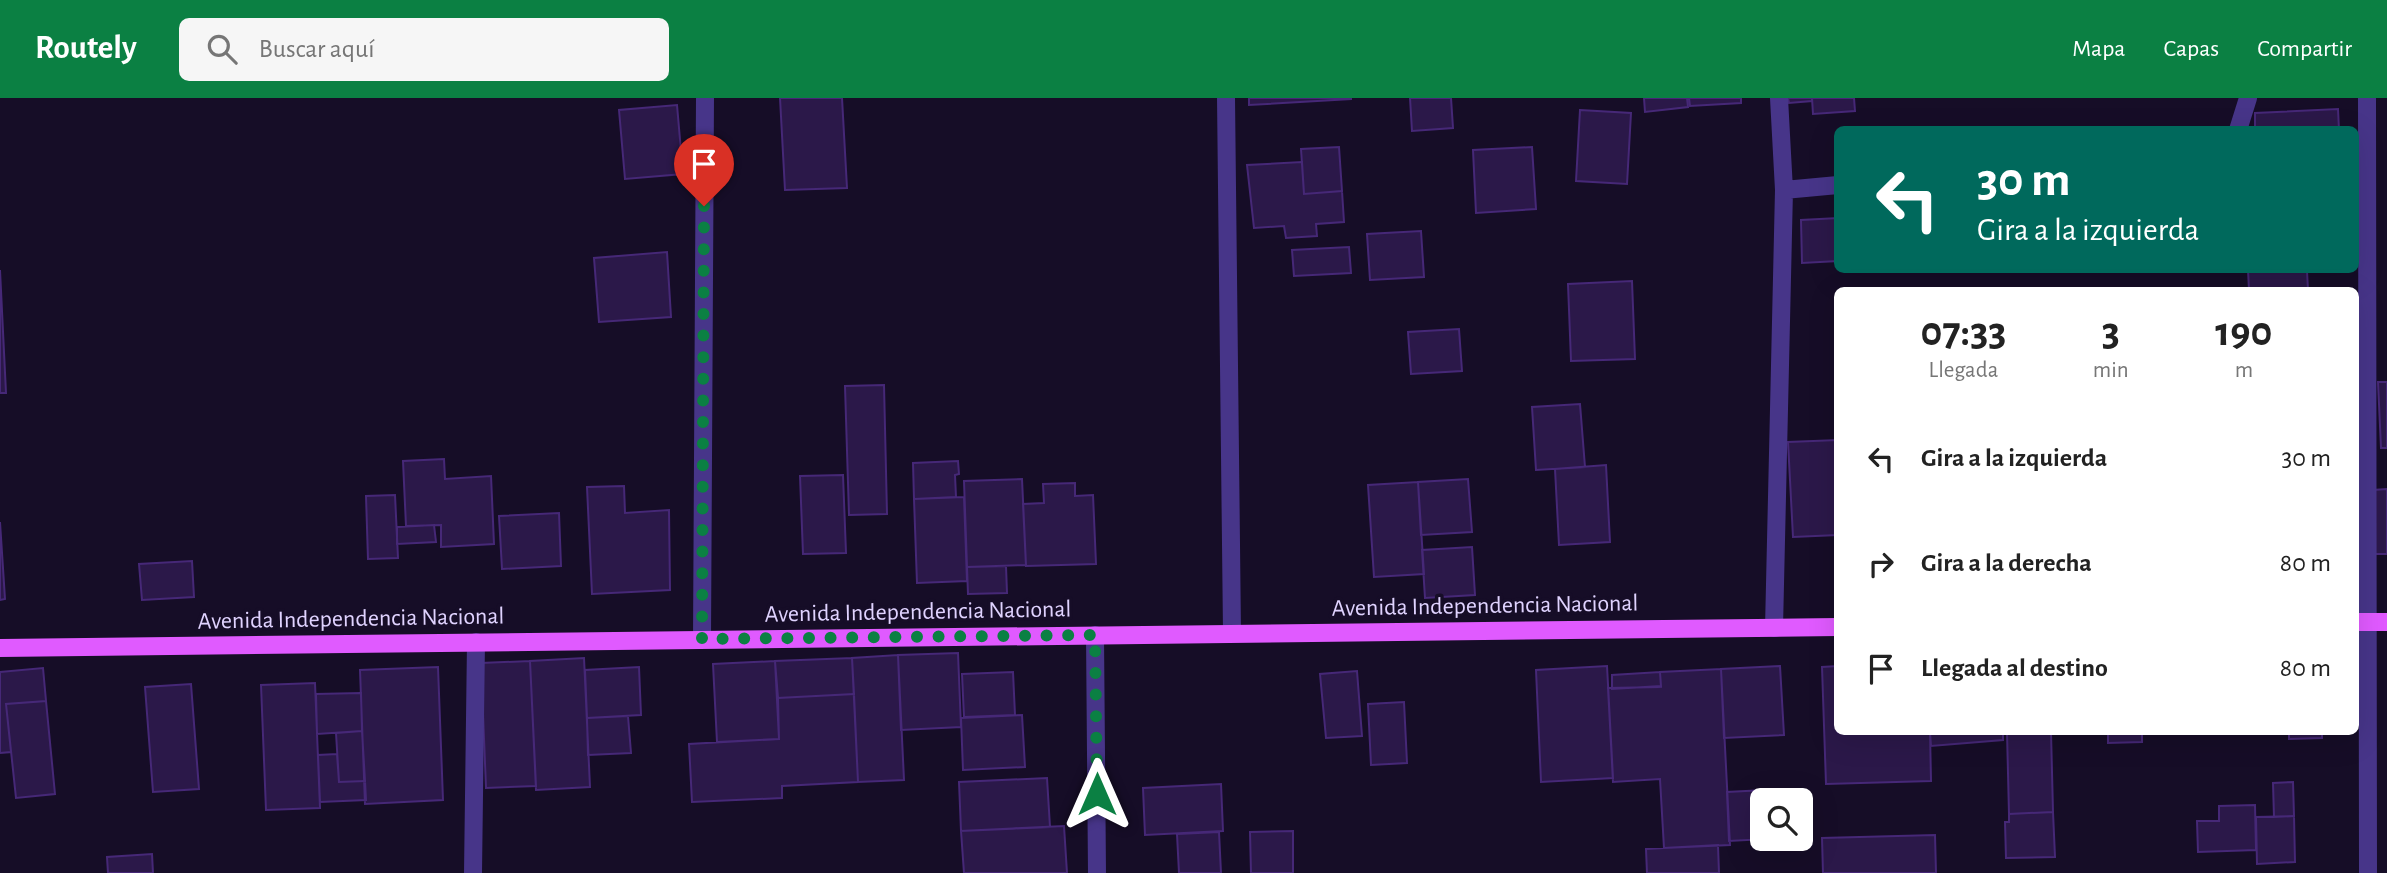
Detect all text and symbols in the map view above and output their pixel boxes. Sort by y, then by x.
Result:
search box [179,18,669,81]
icon: search [203,30,241,68]
text: Routely [35,32,137,65]
text: Buscar aquí [259,36,375,62]
text: Mapa [2072,37,2125,61]
text: Capas [2163,37,2219,61]
text: Compartir [2257,37,2352,61]
pin [674,134,734,206]
icon: arrive [685,145,723,183]
icon: left [1862,154,1953,245]
text: 30 m [1977,156,2071,205]
text: Gira a la izquierda [1977,214,2199,246]
text: 07:33 [1921,311,2006,353]
text: 3 [2102,311,2120,353]
text: 190 [2215,311,2273,353]
text: Llegada [1929,359,1998,382]
text: min [2093,359,2129,382]
text: m [2235,359,2253,382]
icon: left [1862,440,1900,478]
text: Gira a la izquierda [1921,445,2107,471]
text: 30 m [2281,445,2331,471]
icon: right [1862,545,1900,583]
text: Gira a la derecha [1921,550,2092,576]
text: 80 m [2280,550,2331,576]
street label: Avenida Independencia Nacional [1331,591,1639,621]
street label: Avenida Independencia Nacional [764,597,1072,627]
street label: Avenida Independencia Nacional [197,604,505,634]
icon: arrive [1862,650,1900,688]
text: Llegada al destino [1921,655,2108,681]
text: 80 m [2280,655,2331,681]
position arrow [1060,757,1134,831]
map controls [1750,788,1813,851]
button: search [1750,788,1813,851]

